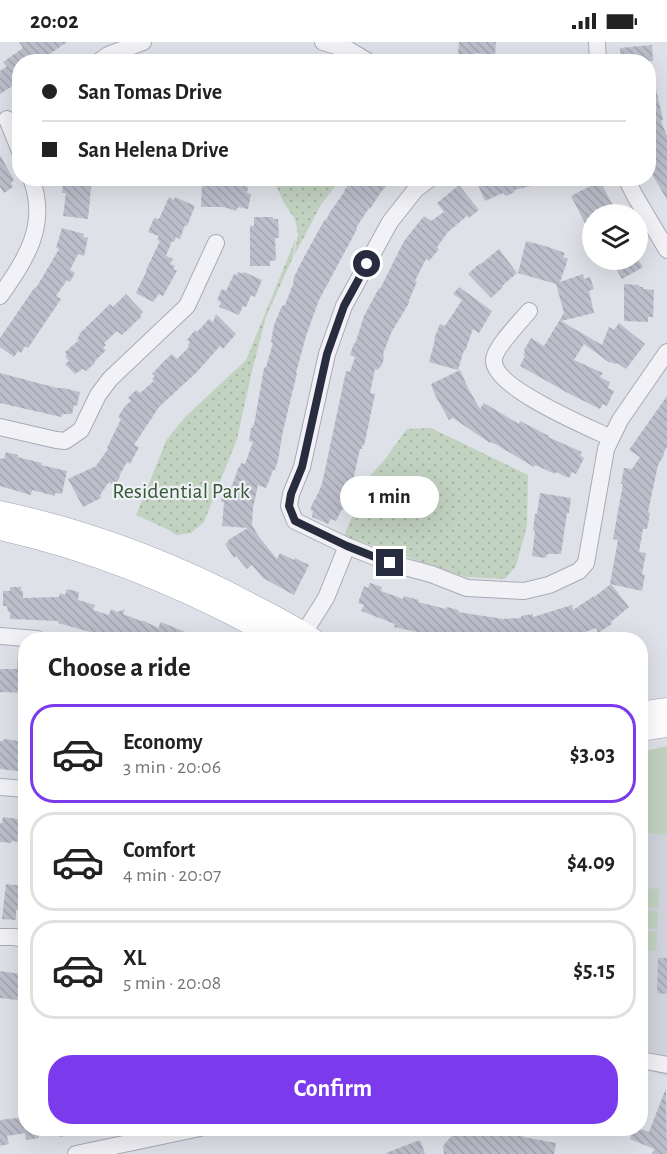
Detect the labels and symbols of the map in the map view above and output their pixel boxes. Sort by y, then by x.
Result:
route start [353,250,380,277]
callout: 1 min [340,476,440,518]
park label: Residential Park [112,480,250,502]
route end [376,549,403,576]

